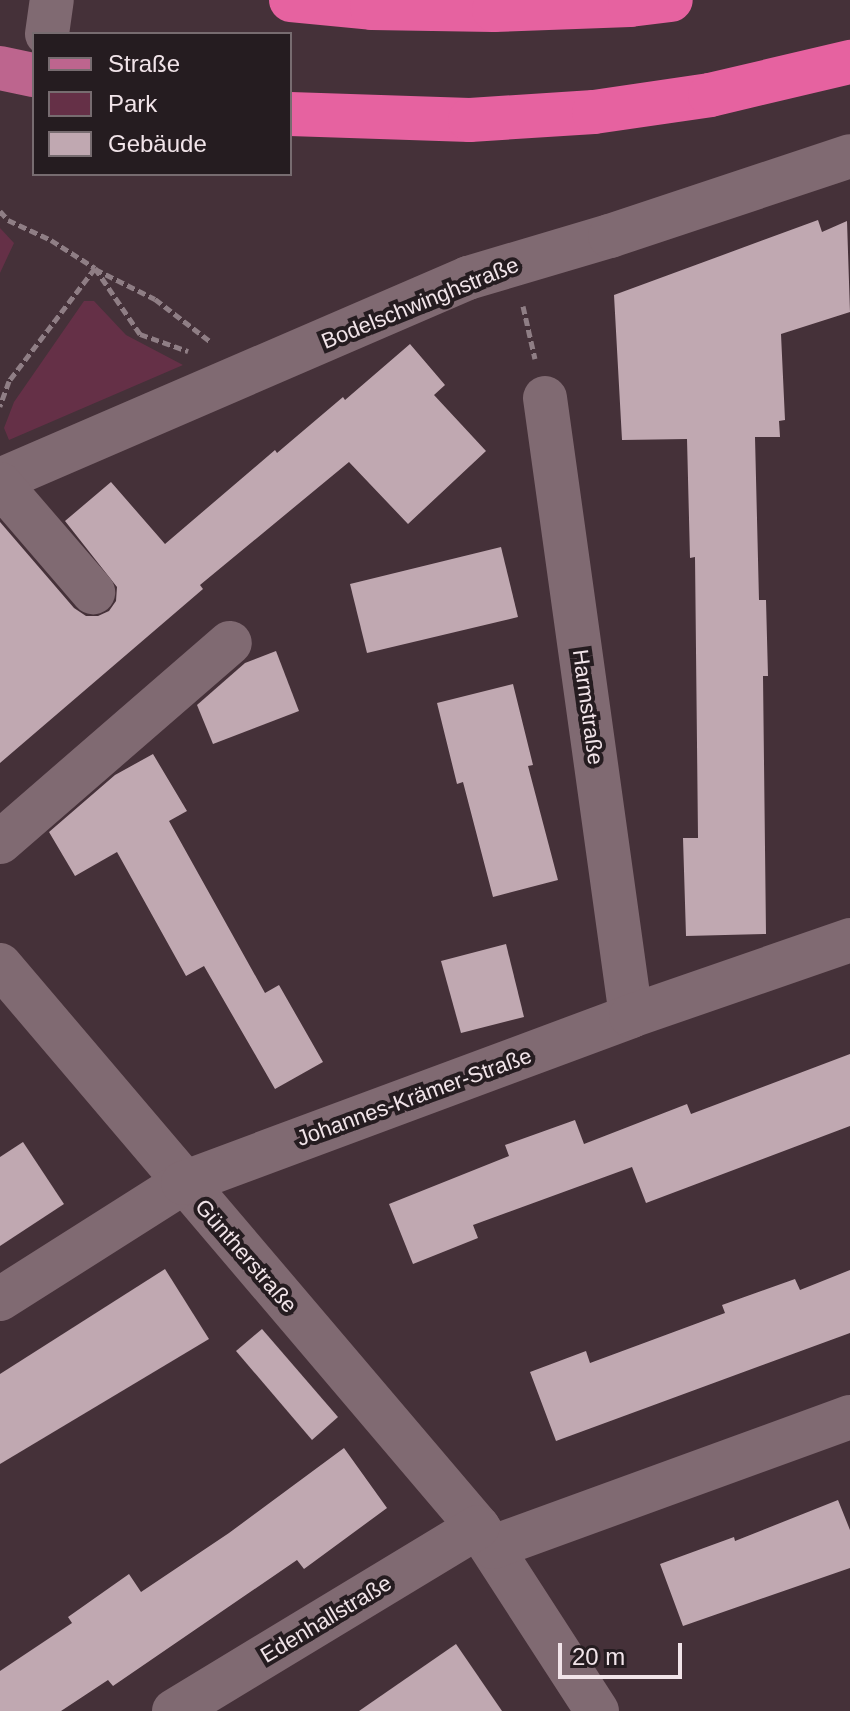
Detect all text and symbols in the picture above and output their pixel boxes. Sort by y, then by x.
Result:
legend [32,32,292,176]
text: Straße [108,50,180,77]
text: Park [108,90,157,117]
text: Gebäude [108,130,207,157]
street label: Bodelschwinghstraße [318,251,522,355]
street label: Harmstraße [567,648,609,766]
street label: Johannes-Krämer-Straße [293,1042,535,1152]
street label: Güntherstraße [190,1194,302,1318]
street label: Edenhallstraße [256,1570,396,1668]
scale bar [562,1627,686,1677]
text: 20 m [572,1643,625,1670]

